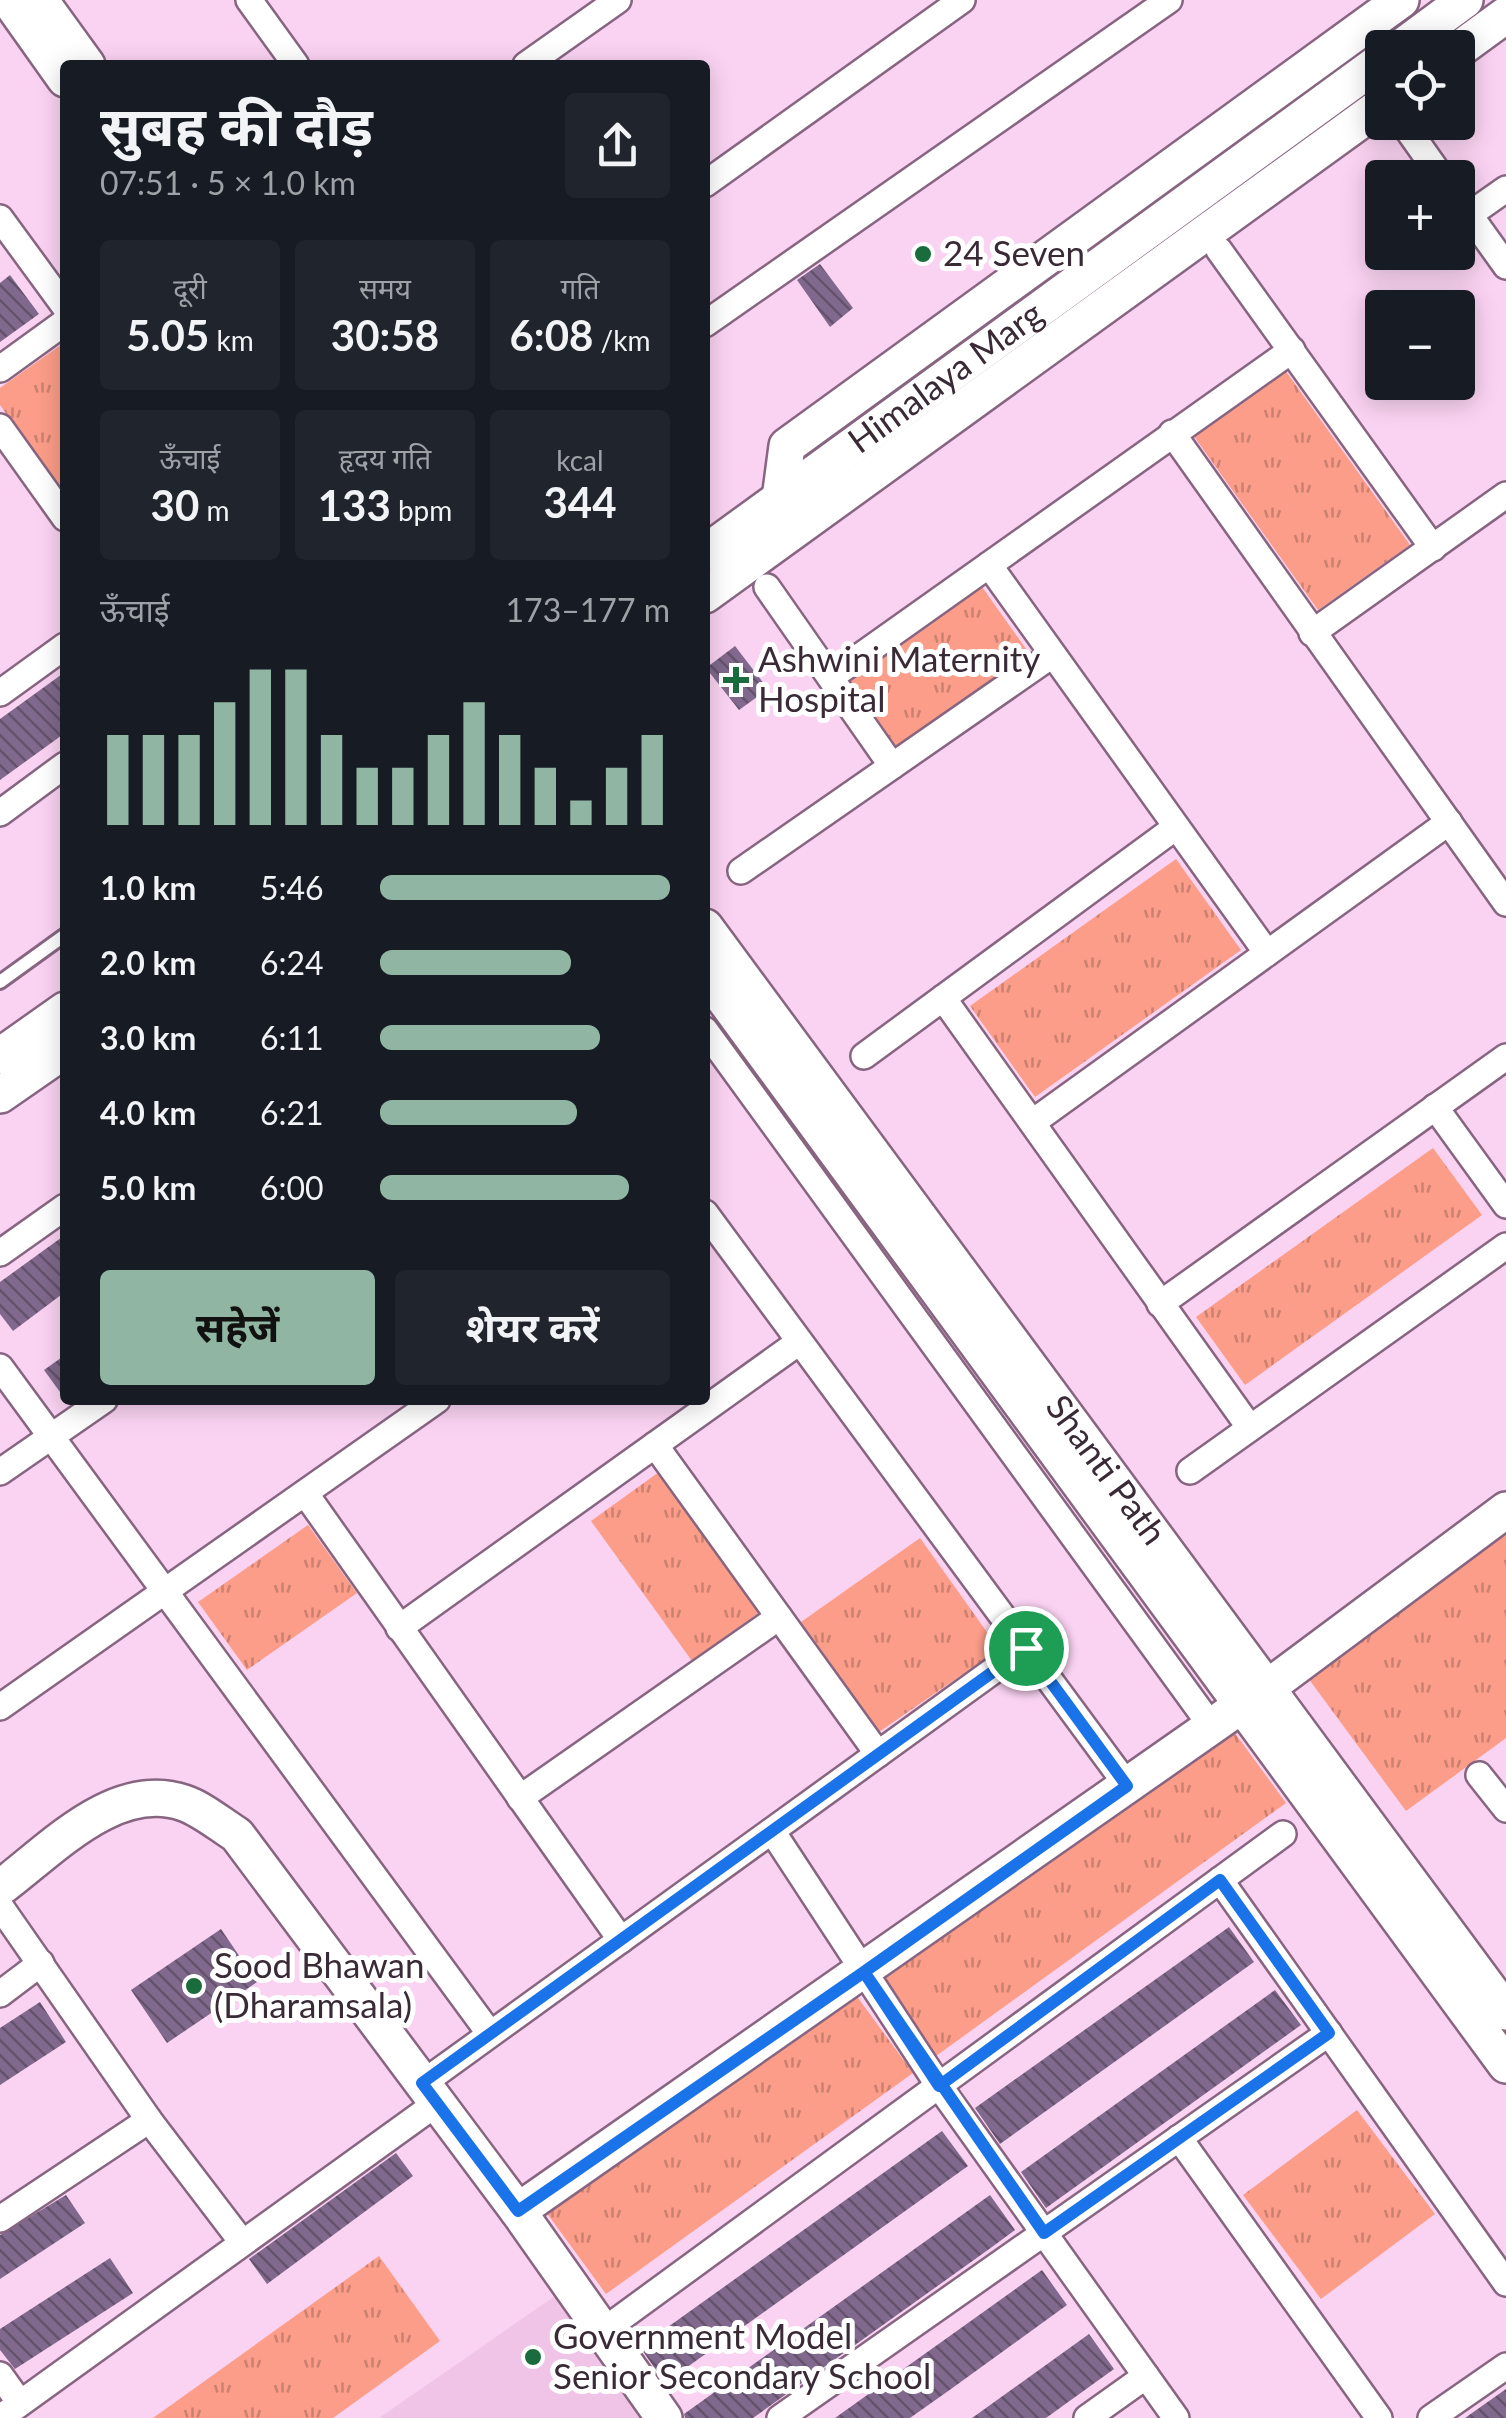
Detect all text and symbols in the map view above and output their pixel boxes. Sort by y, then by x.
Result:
map controls [1365,30,1475,400]
button: locate [1365,30,1475,140]
text: सुबह की दौड़ [100,92,373,158]
button: share [565,93,670,198]
button: + [1365,160,1475,270]
text: 07:51 · 5 × 1.0 km [100,163,356,202]
place label: 24 Seven [943,231,1085,273]
marker: 24 Seven [912,243,934,265]
text: दूरी [173,271,207,305]
text: समय [359,271,411,305]
text: गति [561,271,599,305]
button: − [1365,290,1475,400]
street label: Himalaya Marg [839,291,1050,461]
text: 5.05 [126,310,209,360]
text: 30:58 [331,310,439,360]
text: 6:08 [510,310,593,360]
text: km [209,323,254,357]
text: /km [593,323,650,357]
text: ऊँचाई [160,441,220,475]
text: हृदय गति [339,441,431,475]
text: kcal [556,443,604,477]
text: 344 [543,477,617,527]
text: 30 [151,480,199,530]
text: 133 [318,480,391,530]
text: m [199,493,229,527]
text: bpm [391,493,452,527]
text: ऊँचाई [100,590,169,629]
text: 173–177 m [506,590,670,629]
place label: Ashwini Maternity Hospital [758,637,1040,719]
marker: Ashwini Maternity Hospital [723,667,749,693]
text: 1.0 km [100,868,196,907]
text: 5:46 [260,868,324,907]
text: 2.0 km [100,943,196,982]
text: 6:24 [260,943,324,982]
text: 3.0 km [100,1018,196,1057]
text: 6:11 [260,1018,324,1057]
text: 4.0 km [100,1093,196,1132]
text: 6:21 [260,1093,324,1132]
text: 5.0 km [100,1168,196,1207]
text: 6:00 [260,1168,324,1207]
button: सहेजें [100,1270,375,1385]
button: शेयर करें [395,1270,670,1385]
street label: Shanti Path [1039,1386,1176,1552]
pin [984,1606,1069,1691]
icon: arrive [999,1621,1054,1676]
place label: Sood Bhawan (Dharamsala) [214,1943,424,2025]
marker: Sood Bhawan (Dharamsala) [183,1975,205,1997]
place label: Government Model Senior Secondary School [553,2314,931,2396]
marker: Government Model Senior Secondary School [522,2346,544,2368]

